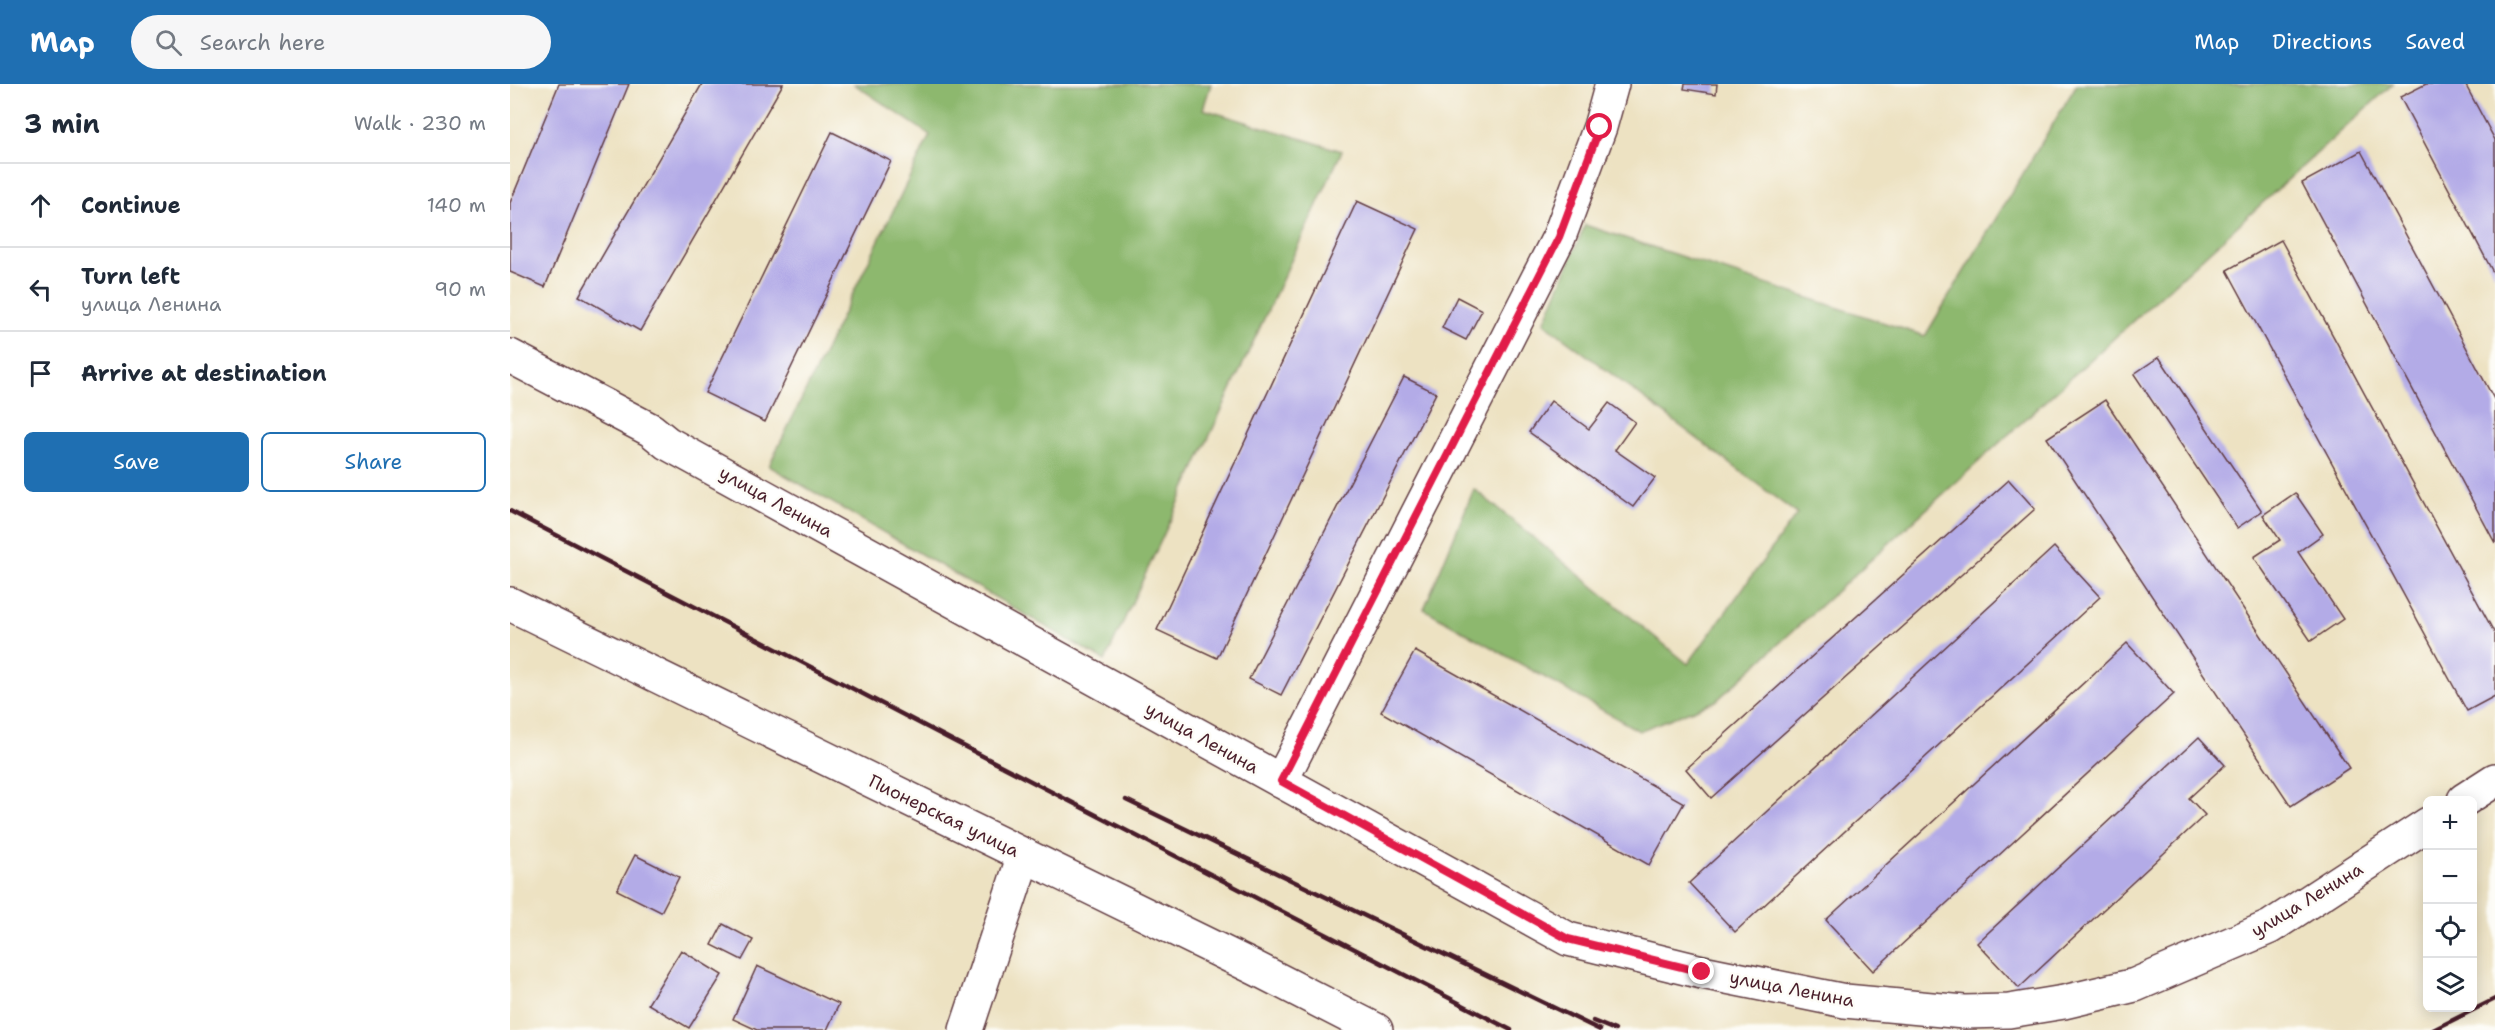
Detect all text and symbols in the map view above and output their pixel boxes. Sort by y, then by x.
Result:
search box [131,15,551,69]
text: Map [30,23,95,61]
icon: search [152,26,185,59]
text: Search here [200,28,325,57]
text: Map [2194,28,2239,56]
text: Directions [2272,28,2372,56]
text: Saved [2405,28,2465,56]
text: 3 min [24,106,100,141]
text: Walk · 230 m [354,110,486,136]
route start [1586,113,1612,139]
icon: ahead [24,189,57,222]
text: Continue [81,191,181,220]
text: 140 m [427,192,486,218]
text: Turn left [81,262,180,291]
icon: left [24,273,57,306]
text: 90 m [434,276,486,302]
text: улица Ленина [81,291,221,317]
icon: arrive [24,357,57,390]
text: Arrive at destination [81,359,327,388]
button: Save [24,432,249,492]
button: Share [261,432,486,492]
street label: улица Ленина [715,461,837,543]
street label: улица Ленина [1141,697,1263,779]
street label: Пионерская улица [865,769,1023,863]
map controls [2423,796,2477,1012]
button: + [2423,796,2477,850]
button: − [2423,850,2477,904]
street label: улица Ленина [2247,857,2367,943]
button: locate [2423,904,2477,958]
route end [1688,958,1714,984]
button: layers [2423,958,2477,1012]
street label: улица Ленина [1728,965,1856,1013]

